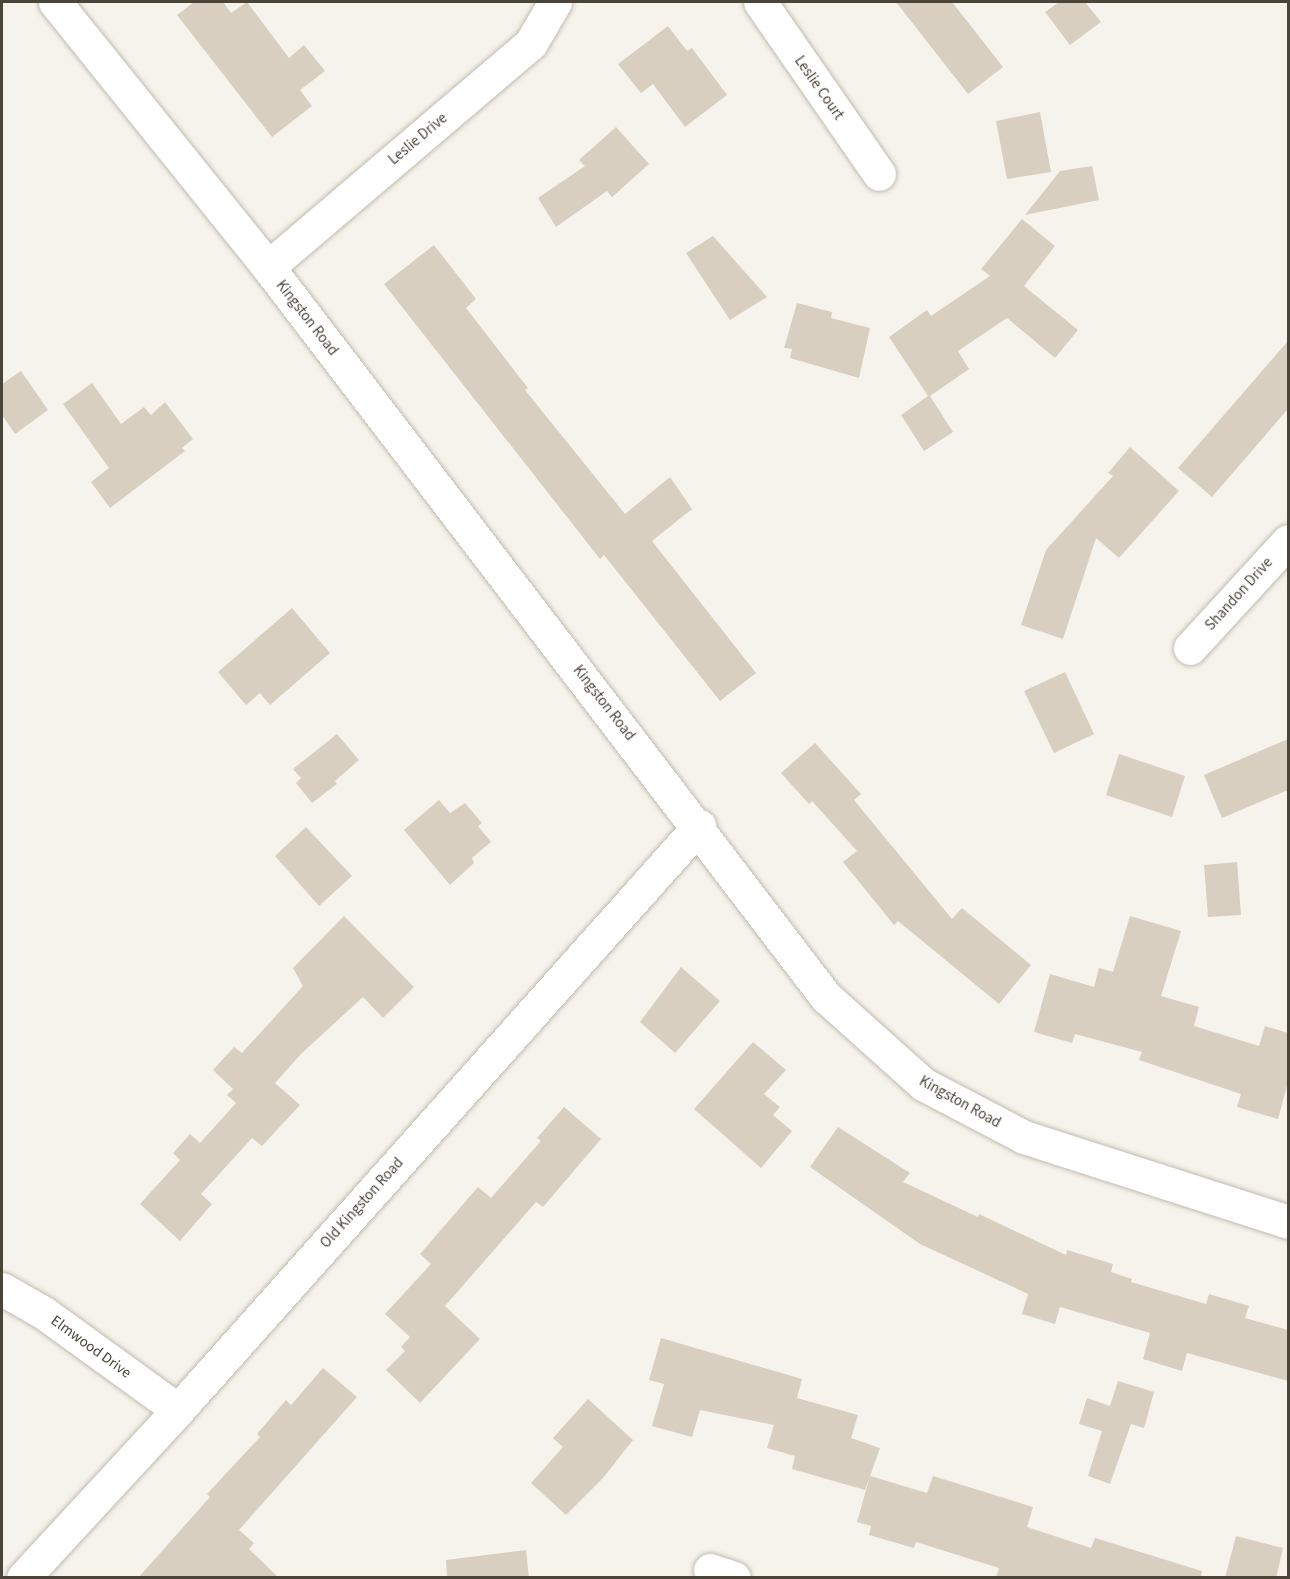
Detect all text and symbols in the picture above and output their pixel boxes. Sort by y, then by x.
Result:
street label: Leslie Court [790,53,848,123]
street label: Leslie Drive [385,109,451,169]
street label: Kingston Road [272,277,342,359]
street label: Shandon Drive [1201,554,1277,634]
street label: Kingston Road [569,662,639,744]
street label: Kingston Road [916,1072,1004,1132]
street label: Old Kingston Road [317,1154,407,1252]
street label: Elmwood Drive [47,1312,135,1382]

